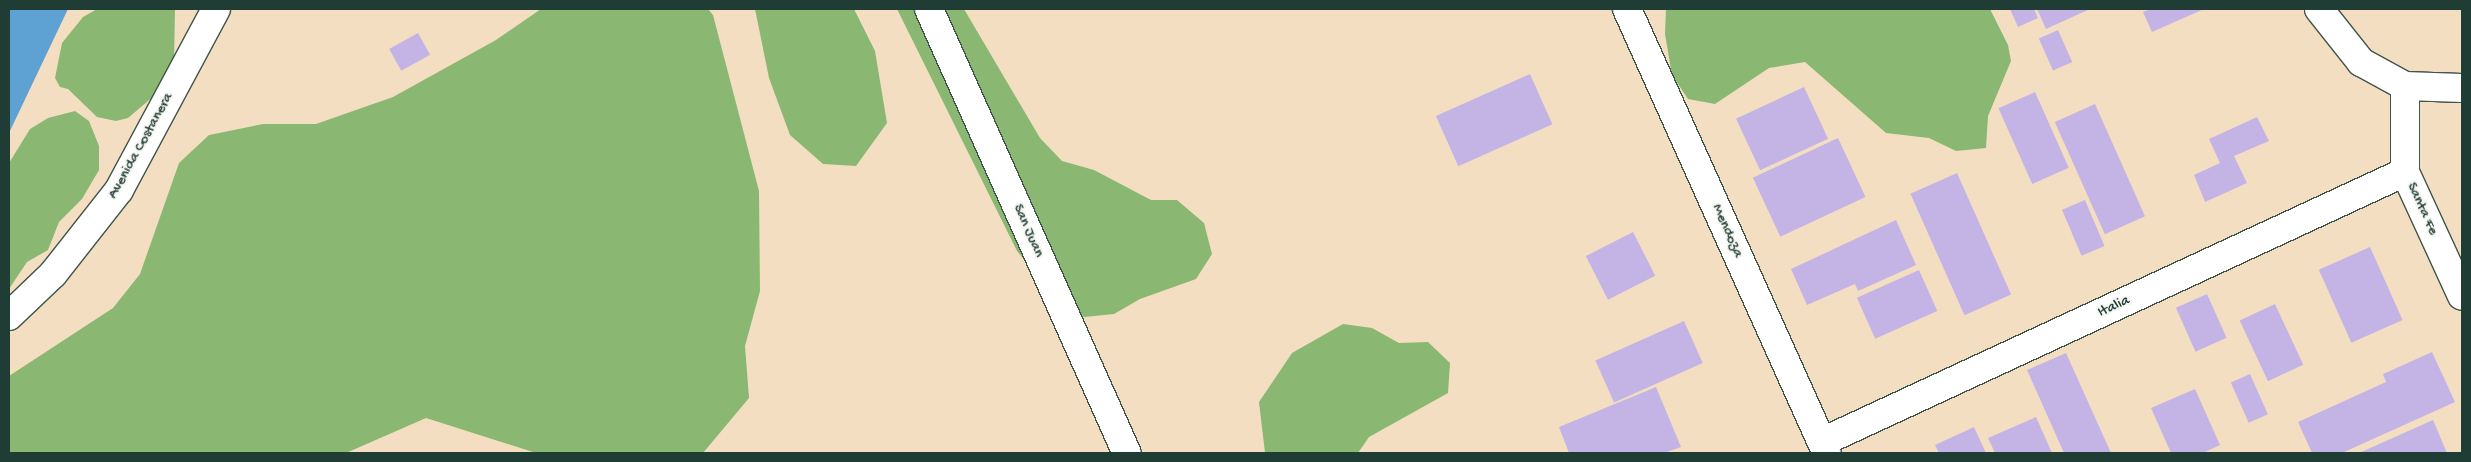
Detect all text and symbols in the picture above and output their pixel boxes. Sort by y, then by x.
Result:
street label: Avenida Costanera [104,90,178,202]
street label: Santa Fe [2402,180,2442,238]
street label: Mendoza [1707,201,1747,261]
street label: San Juan [1008,202,1048,260]
street label: Italia [2095,292,2133,322]

